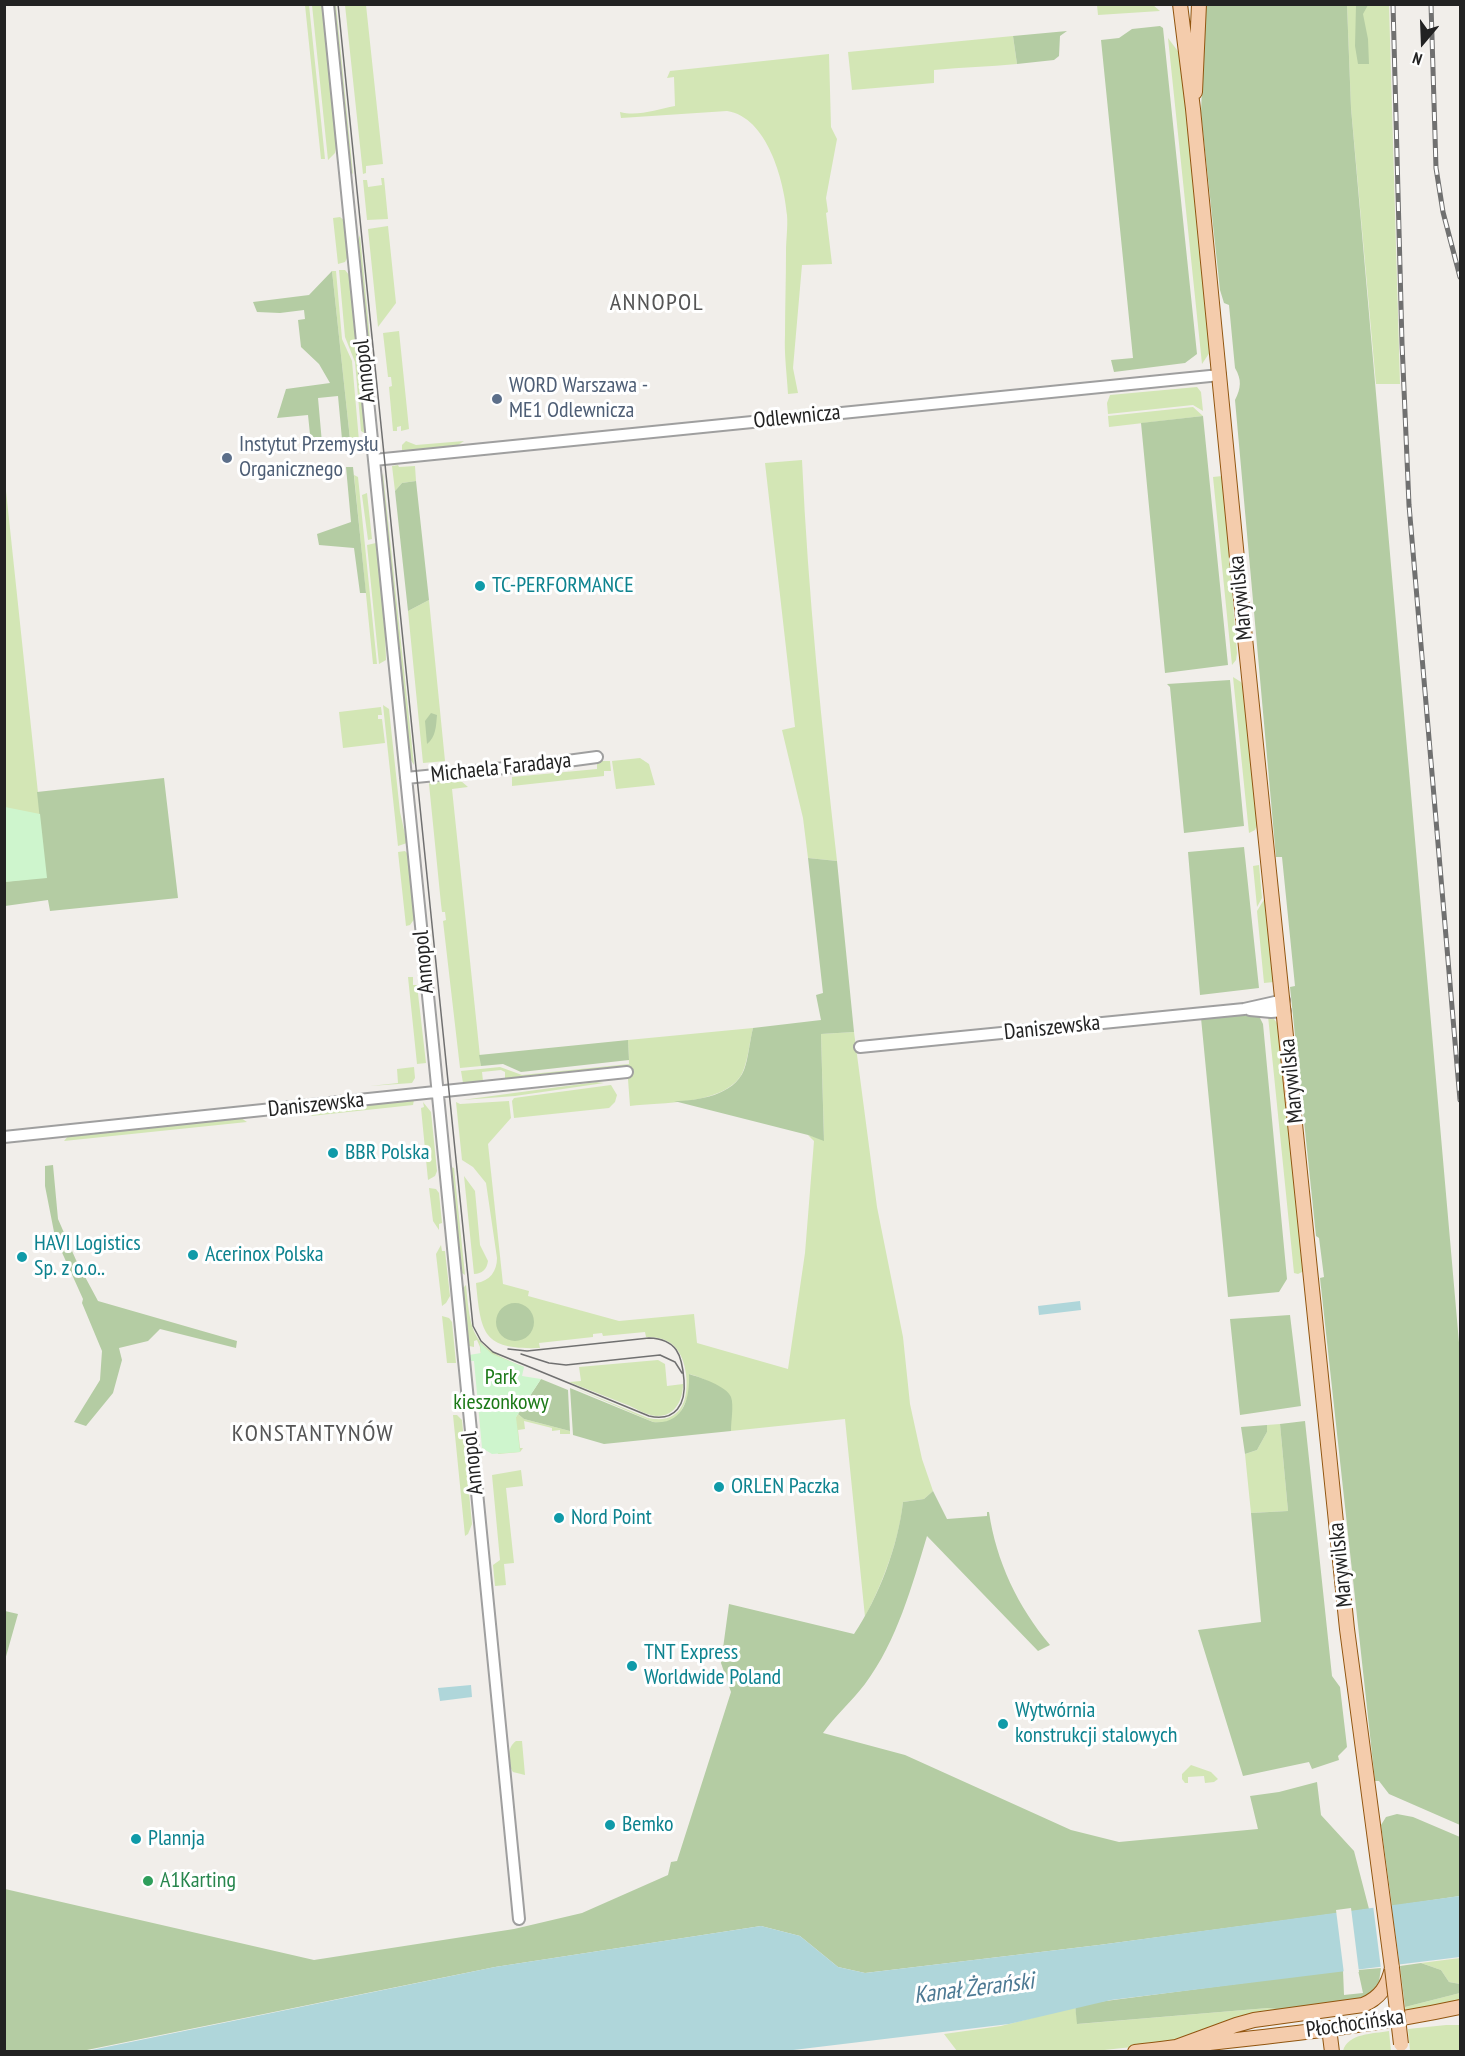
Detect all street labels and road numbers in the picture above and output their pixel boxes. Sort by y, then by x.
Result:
street label: Annopol [349,338,381,404]
street label: Odlewnicza [752,399,842,435]
street label: Marywilska [1223,554,1259,642]
street label: Michaela Faradaya [430,748,572,788]
street label: Annopol [408,929,440,995]
street label: Daniszewska [1003,1010,1101,1046]
street label: Marywilska [1274,1037,1310,1125]
street label: Daniszewska [267,1087,365,1123]
street label: Annopol [457,1430,489,1496]
street label: Marywilska [1323,1521,1359,1609]
street label: Płochocińska [1304,2004,1406,2044]

